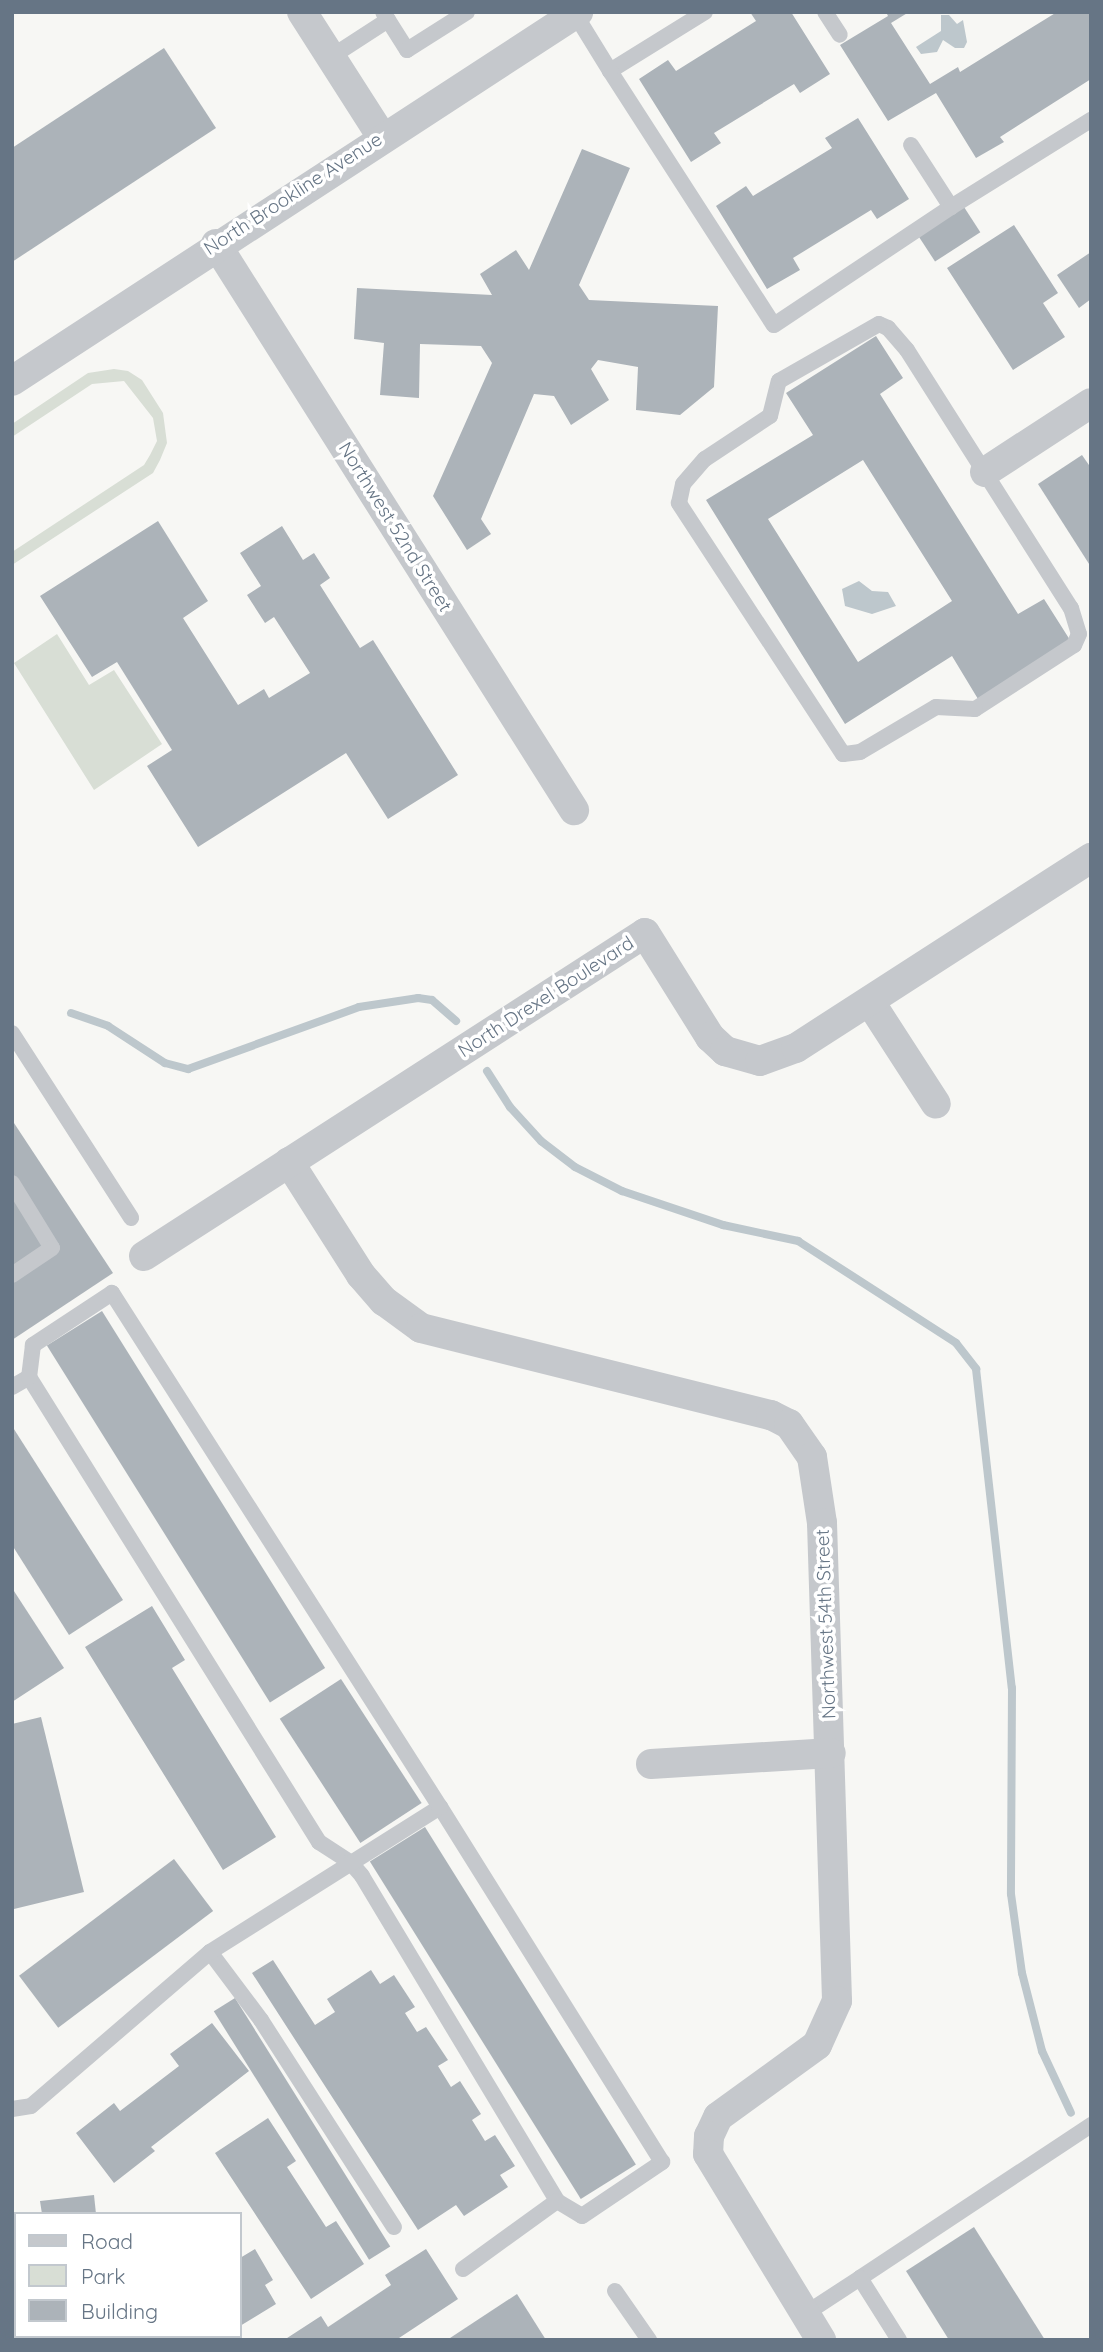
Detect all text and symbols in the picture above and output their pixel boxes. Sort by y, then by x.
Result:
street label: North Brookline Avenue [200,128,386,260]
street label: Northwest 52nd Street [333,438,457,616]
street label: North Drexel Boulevard [454,932,638,1062]
street label: Northwest 54th Street [811,1529,841,1719]
legend [14,2212,242,2338]
text: Road [81,2228,133,2254]
text: Park [81,2263,125,2289]
text: Building [81,2298,158,2324]

